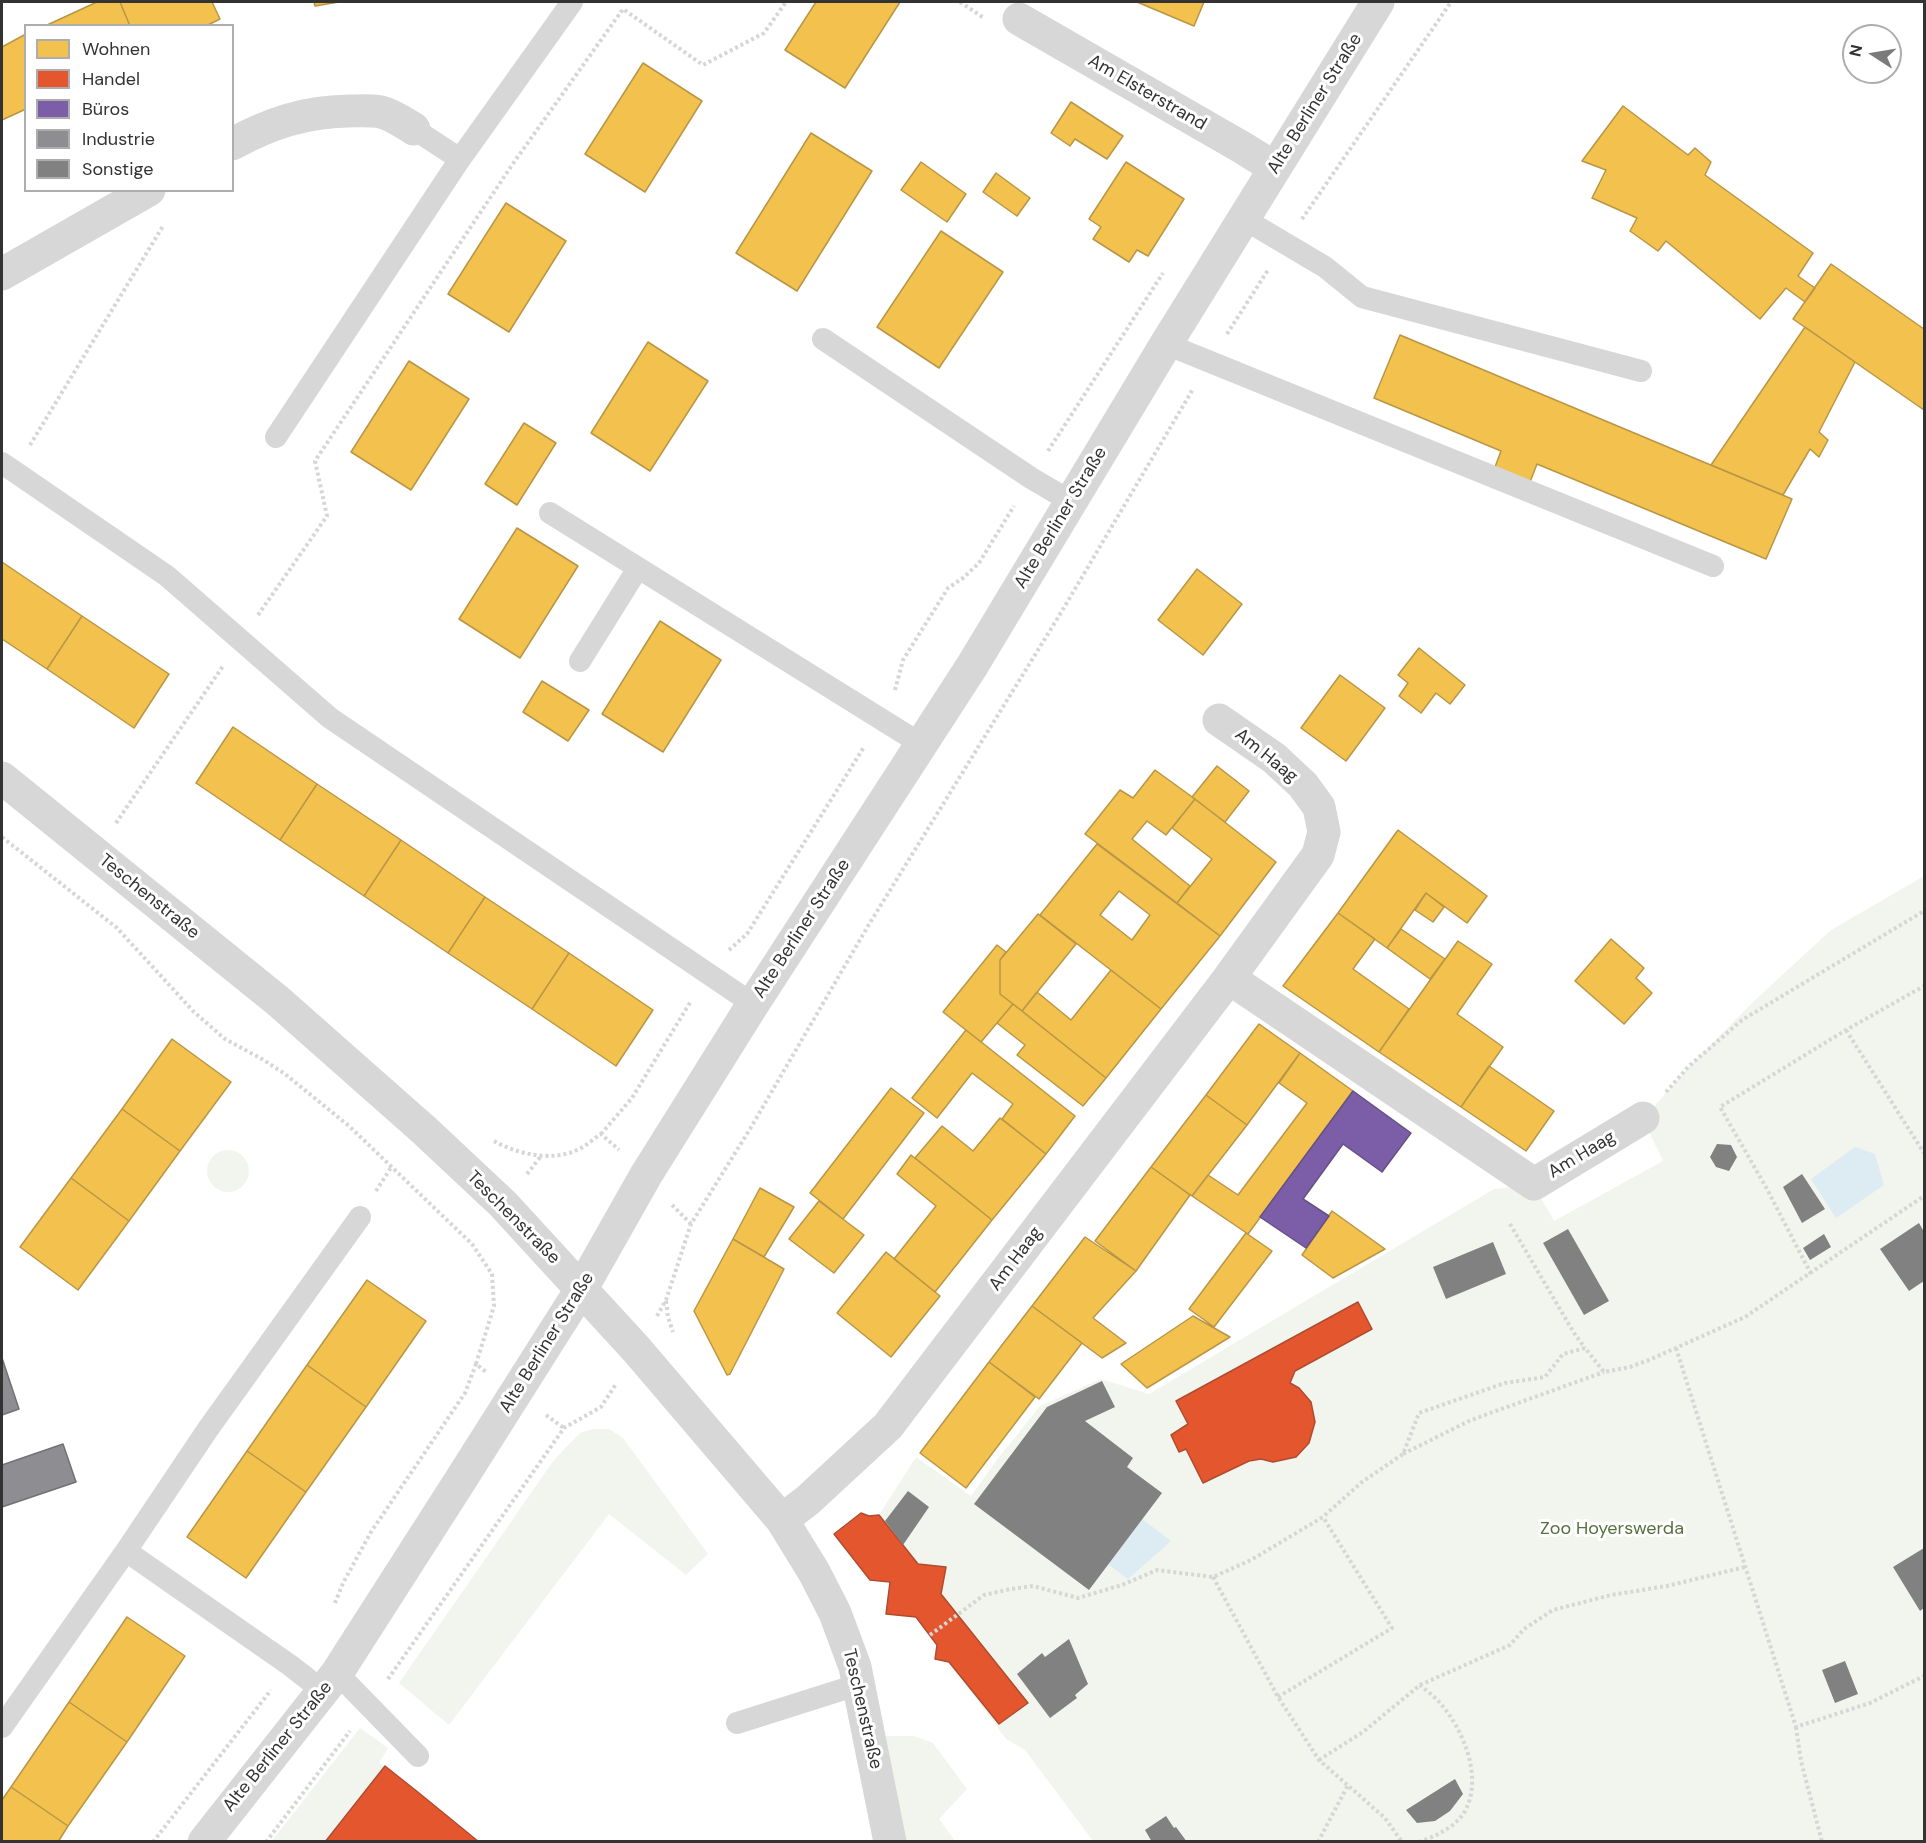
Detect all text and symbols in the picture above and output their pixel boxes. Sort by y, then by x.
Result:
legend [24,24,234,192]
north arrow [1842,24,1902,84]
street label: Alte Berliner Straße [1263,30,1367,178]
text: Wohnen [82,37,150,61]
text: N [1844,43,1867,58]
street label: Am Elsterstrand [1084,50,1210,136]
text: Handel [82,67,140,91]
text: Büros [82,97,129,121]
text: Industrie [82,127,155,151]
text: Sonstige [82,157,153,181]
street label: Alte Berliner Straße [1010,443,1112,593]
street label: Am Haag [1230,724,1302,788]
street label: Teschenstraße [94,850,204,944]
street label: Alte Berliner Straße [749,855,855,1003]
street label: Am Haag [1544,1127,1620,1183]
street label: Teschenstraße [462,1167,564,1269]
street label: Am Haag [985,1223,1047,1295]
street label: Alte Berliner Straße [495,1269,599,1417]
park label: Zoo Hoyerswerda [1540,1518,1684,1540]
street label: Teschenstraße [838,1647,886,1771]
street label: Alte Berliner Straße [219,1677,337,1817]

